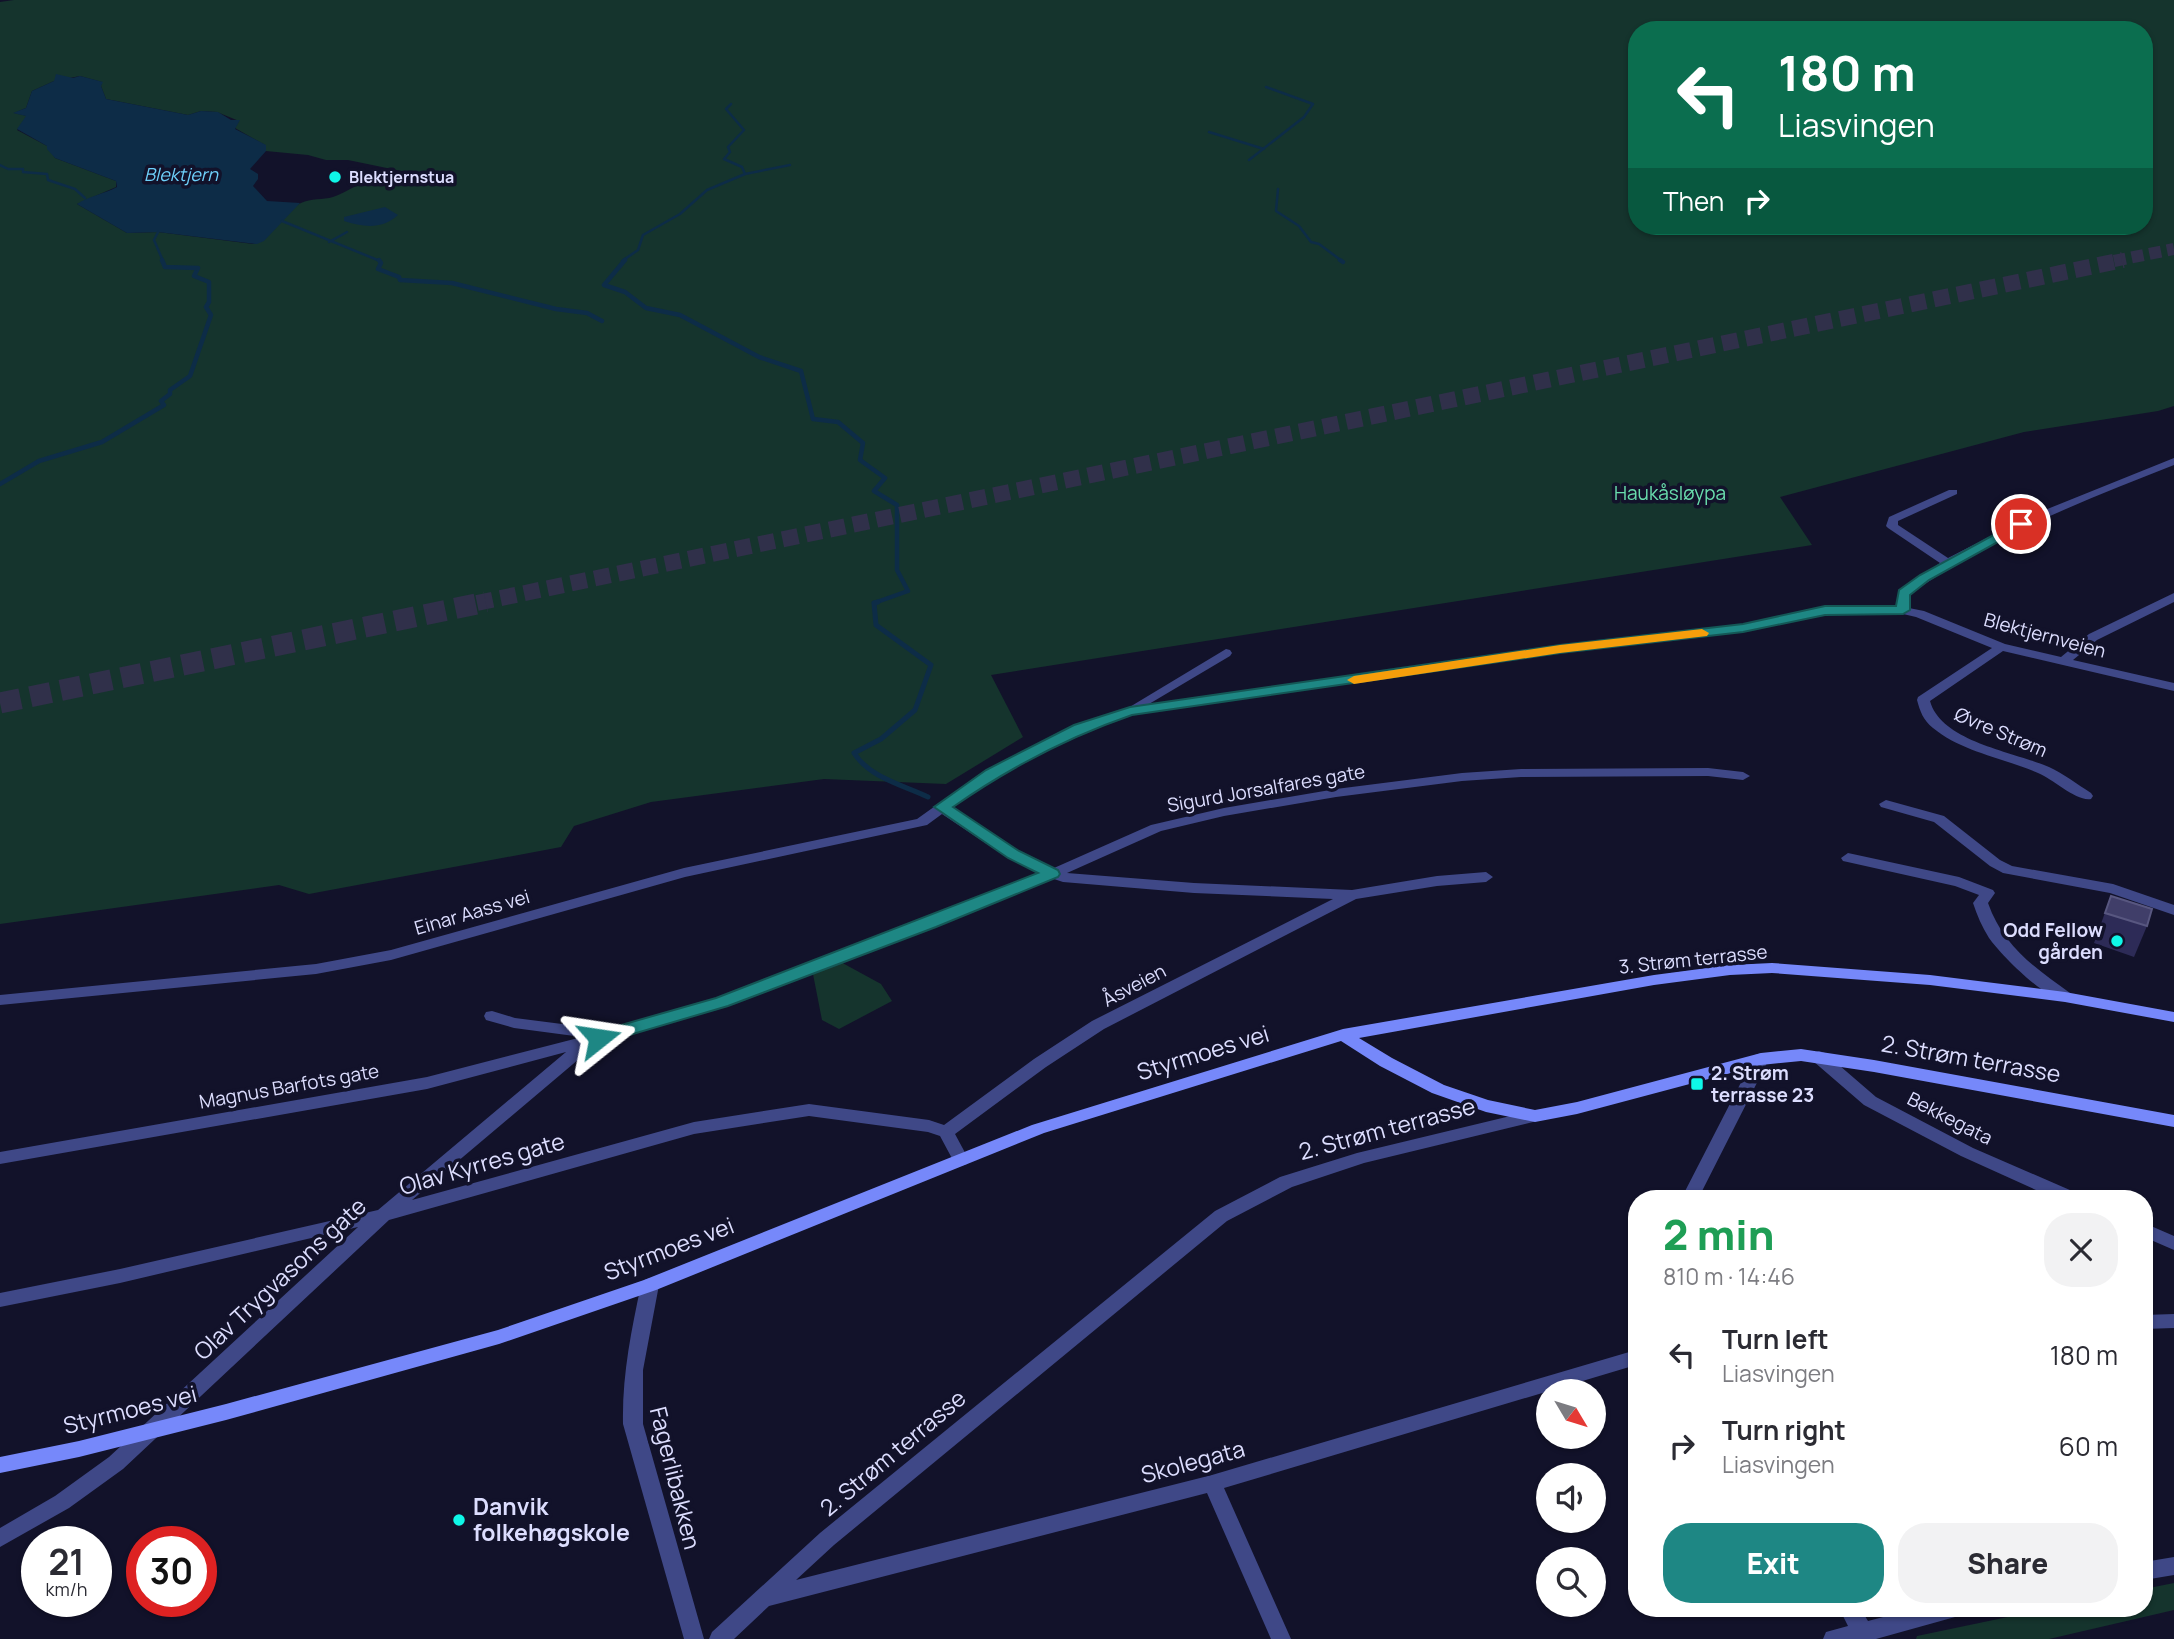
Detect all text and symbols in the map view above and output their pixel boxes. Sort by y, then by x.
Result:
text: 180 m [1778,39,1916,106]
icon: left [1663,49,1754,140]
text: Liasvingen [1778,103,1935,147]
water label: Blektjern [144,162,219,186]
place label: Blektjernstua [349,166,454,188]
marker: Blektjernstua [327,169,343,185]
icon: right [1738,182,1776,220]
text: Then [1663,183,1724,219]
park label: Haukåsløypa [1614,480,1726,506]
pin [1991,494,2051,554]
icon: arrive [2002,505,2040,543]
street label: Blektjernveien [1981,606,2109,664]
street label: Øvre Strøm [1951,701,2051,763]
street label: Sigurd Jorsalfares gate [1165,758,1367,818]
street label: Einar Aass vei [411,883,533,941]
place label: Odd Fellow gården [2003,917,2103,965]
marker: Odd Fellow gården [2109,933,2125,949]
street label: 3. Strøm terrasse [1617,938,1769,980]
street label: Åsveien [1098,957,1170,1013]
position arrow [562,1001,636,1075]
street label: Styrmoes vei [1133,1017,1273,1087]
street label: 2. Strøm terrasse [1879,1027,2063,1090]
street label: Magnus Barfots gate [197,1057,381,1115]
place label: 2. Strøm terrasse 23 [1711,1060,1814,1108]
marker: 2. Strøm terrasse 23 [1689,1076,1705,1092]
street label: Bekkegata [1903,1085,1997,1151]
street label: 2. Strøm terrasse [1295,1089,1478,1167]
street label: Olav Kyrres gate [395,1124,568,1202]
street label: Olav Trygvasons gate [186,1190,373,1367]
text: 2 min [1663,1205,1774,1263]
street label: Styrmoes vei [599,1209,738,1287]
button: close [2044,1213,2118,1287]
text: 810 m · 14:46 [1663,1260,1795,1292]
text: Turn left [1722,1321,1829,1357]
icon: left [1663,1336,1701,1374]
text: 180 m [2050,1337,2118,1373]
text: Liasvingen [1722,1357,1835,1389]
street label: Styrmoes vei [60,1377,200,1441]
north arrow [1536,1379,1606,1449]
map controls [1536,1379,1606,1617]
street label: 2. Strøm terrasse [813,1382,972,1523]
street label: Fagerlibakken [643,1403,709,1552]
text: Turn right [1722,1412,1846,1448]
icon: right [1663,1427,1701,1465]
text: 60 m [2059,1428,2118,1464]
street label: Skolegata [1137,1432,1248,1490]
text: Liasvingen [1722,1448,1835,1480]
button: sound [1536,1463,1606,1533]
place label: Danvik folkehøgskole [473,1490,630,1548]
marker: Danvik folkehøgskole [451,1512,467,1528]
button: Exit [1663,1523,1884,1603]
button: Share [1898,1523,2118,1603]
speed limit sign: 30 [126,1526,217,1617]
text: 21 [48,1538,85,1586]
button: search [1536,1547,1606,1617]
text: km/h [46,1577,87,1601]

